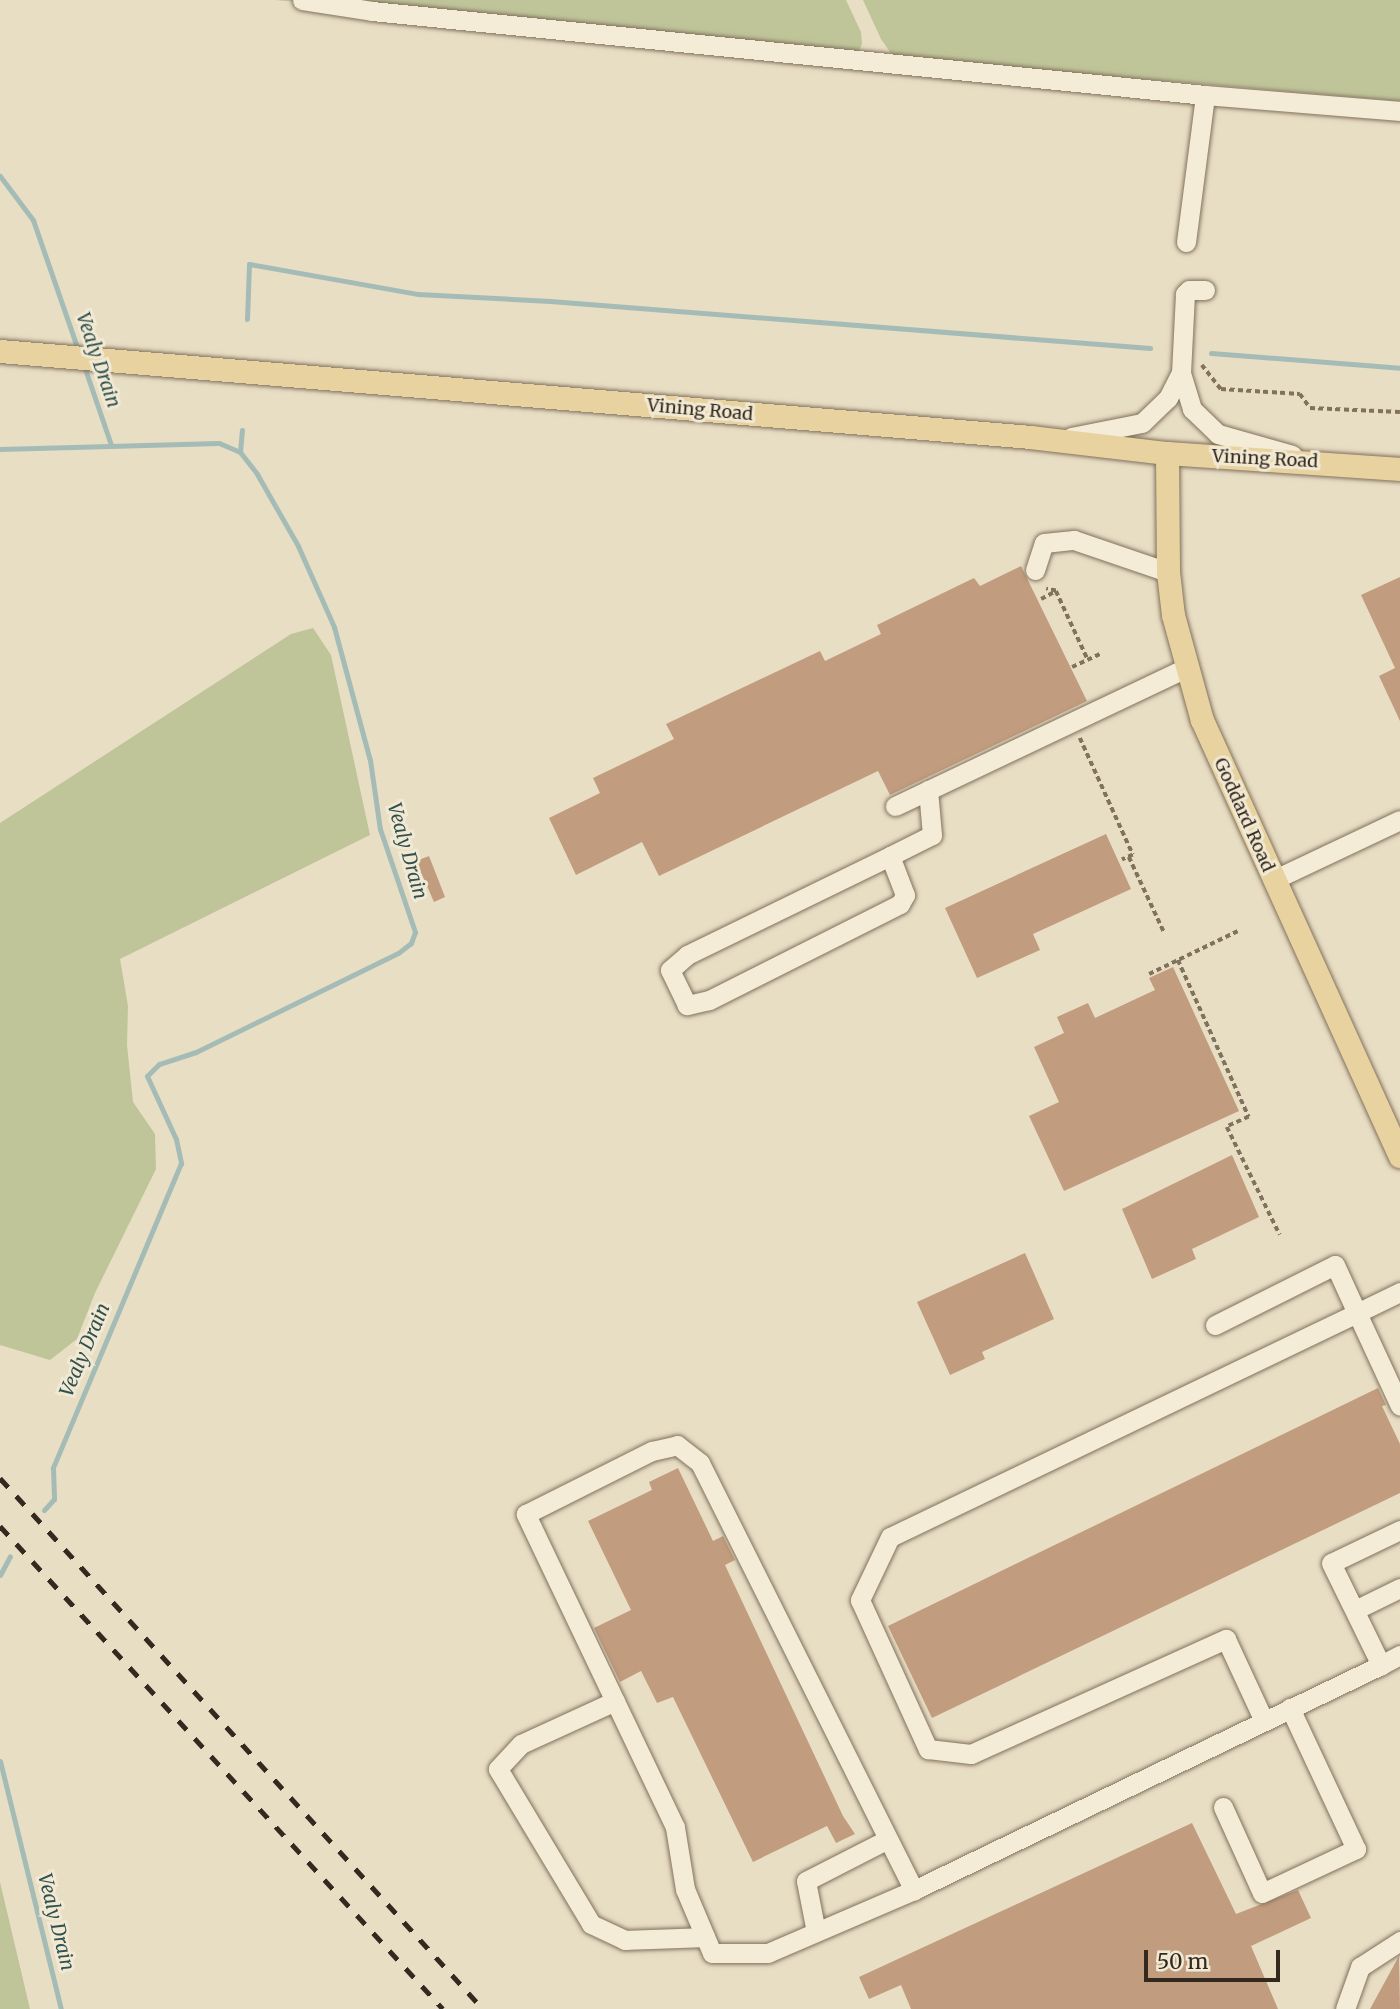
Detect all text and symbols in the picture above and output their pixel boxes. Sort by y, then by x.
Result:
water label: Vealy Drain [71,309,125,411]
street label: Vining Road [646,395,754,425]
street label: Vining Road [1212,445,1318,473]
street label: Goddard Road [1209,755,1279,875]
water label: Vealy Drain [382,800,432,902]
water label: Vealy Drain [55,1300,115,1400]
water label: Vealy Drain [33,1871,79,1973]
scale bar [1148,1936,1284,1980]
text: 50 m [1157,1948,1208,1975]

